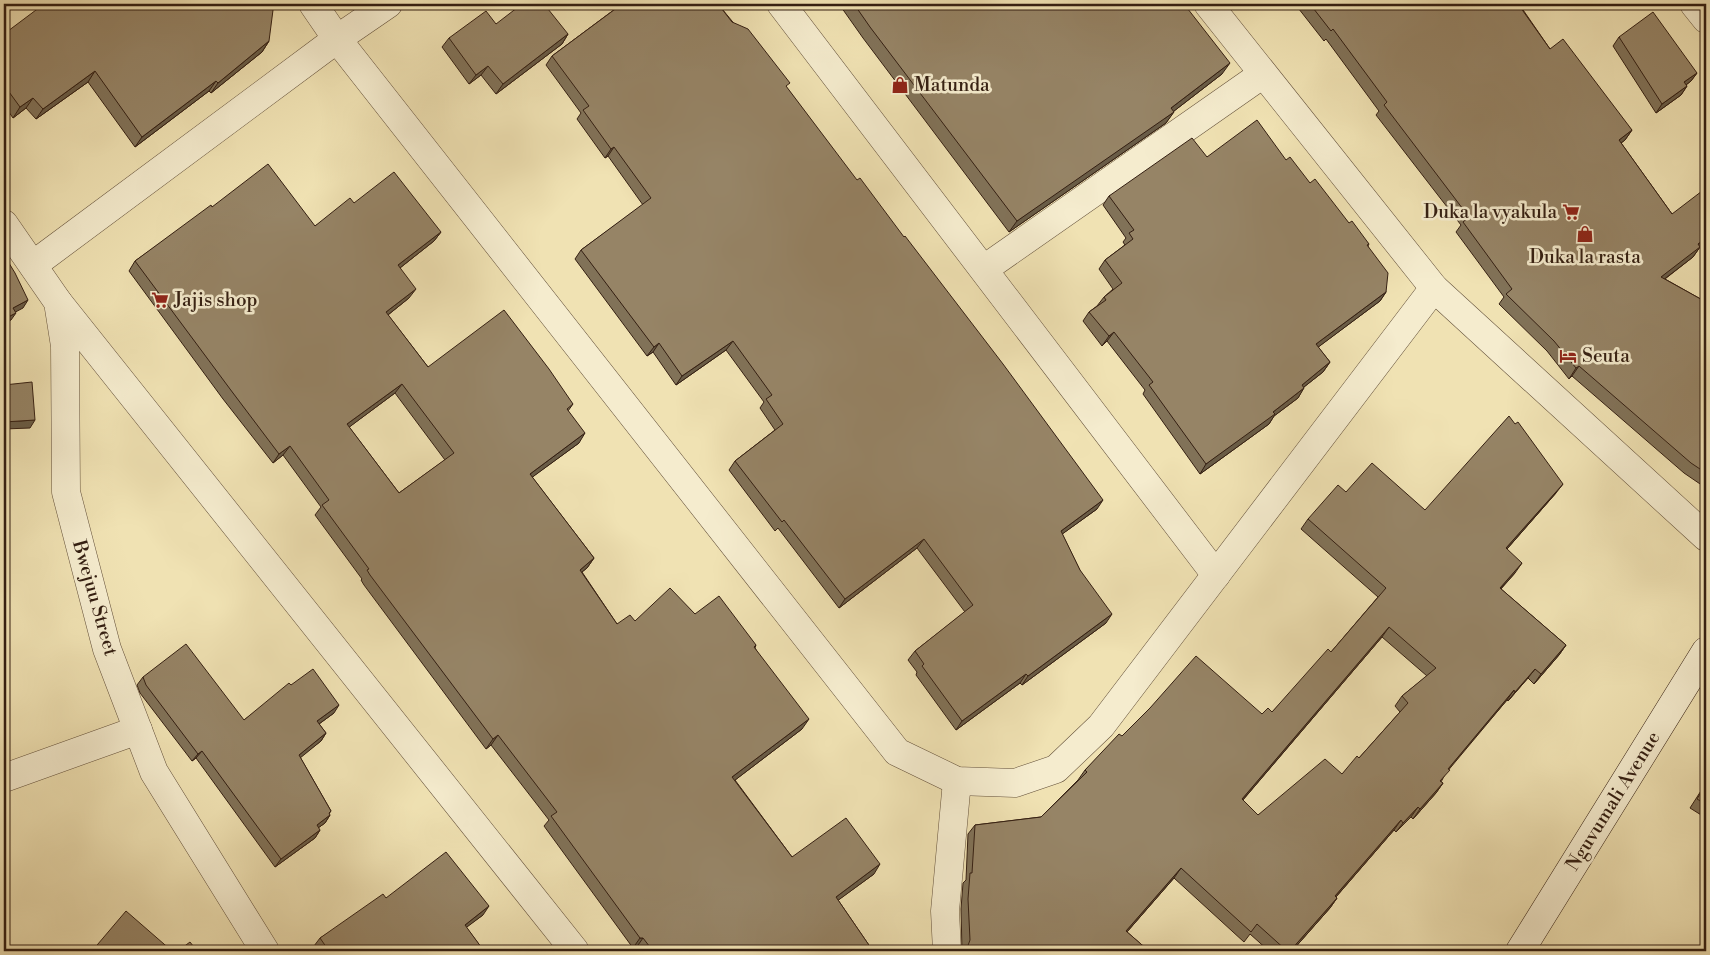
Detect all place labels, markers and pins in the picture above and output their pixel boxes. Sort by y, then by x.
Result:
place label: Matunda [914,73,990,97]
shop icon: Matunda [890,75,910,95]
place label: Duka la vyakula [1423,200,1557,224]
supermarket icon: Duka la vyakula [1561,202,1581,222]
shop icon: Duka la rasta [1575,224,1595,244]
place label: Duka la rasta [1529,245,1641,269]
place label: Jajis shop [173,288,258,312]
supermarket icon: Jajis shop [150,290,170,310]
place label: Seuta [1582,344,1630,368]
hotel icon: Seuta [1558,346,1578,366]

